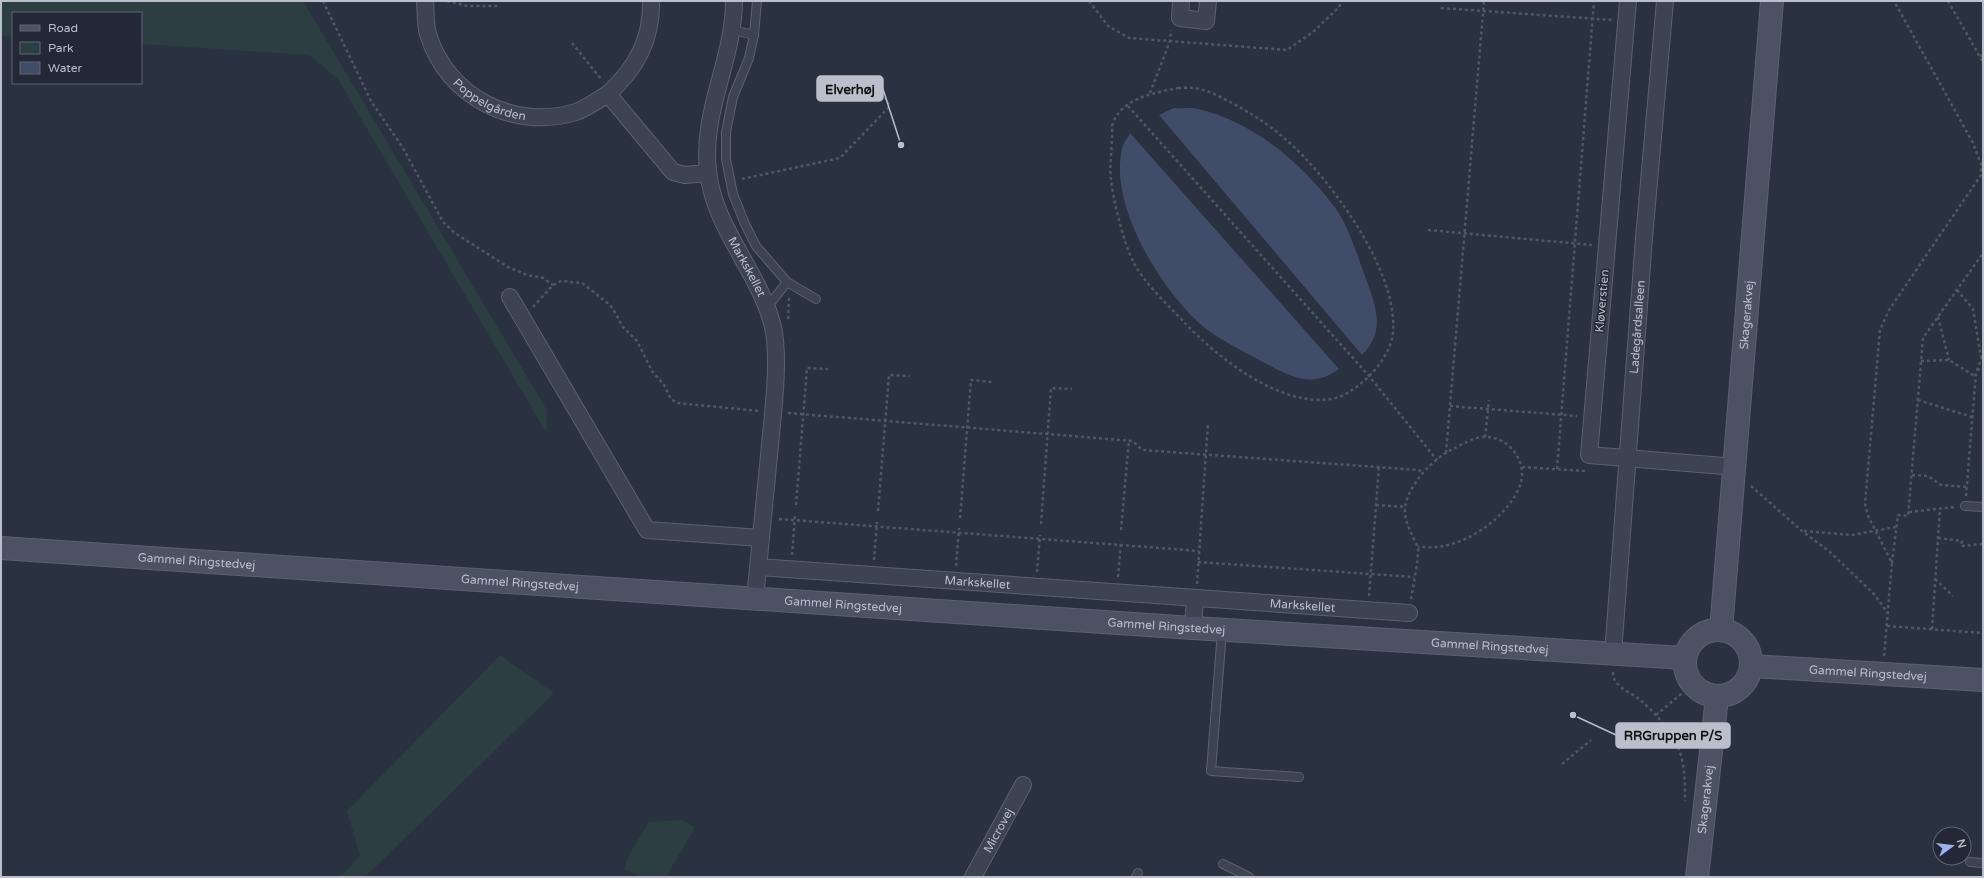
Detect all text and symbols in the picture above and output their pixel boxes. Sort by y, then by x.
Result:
legend [12,12,142,84]
text: Road [48,21,78,35]
text: Park [48,41,74,55]
text: Water [48,61,83,75]
street label: Poppelgården [450,76,527,123]
callout: Elverhøj [817,76,883,101]
text: Elverhøj [825,82,875,98]
street label: Markskellet [725,235,769,299]
street label: Kløverstien [1592,269,1612,333]
street label: Ladegårdsalleen [1627,280,1648,374]
street label: Skagerakvej [1737,280,1756,350]
street label: Gammel Ringstedvej [137,550,256,572]
street label: Gammel Ringstedvej [460,572,579,594]
street label: Markskellet [944,573,1011,592]
street label: Gammel Ringstedvej [784,594,902,615]
street label: Markskellet [1269,596,1336,615]
street label: Gammel Ringstedvej [1107,615,1226,637]
street label: Gammel Ringstedvej [1430,636,1549,657]
street label: Gammel Ringstedvej [1808,662,1927,684]
callout: RRGruppen P/S [1616,723,1730,748]
text: RRGruppen P/S [1624,728,1722,744]
street label: Skagerakvej [1695,764,1716,834]
street label: Microvej [981,806,1016,855]
north arrow [1932,826,1972,866]
text: N [1954,838,1969,849]

